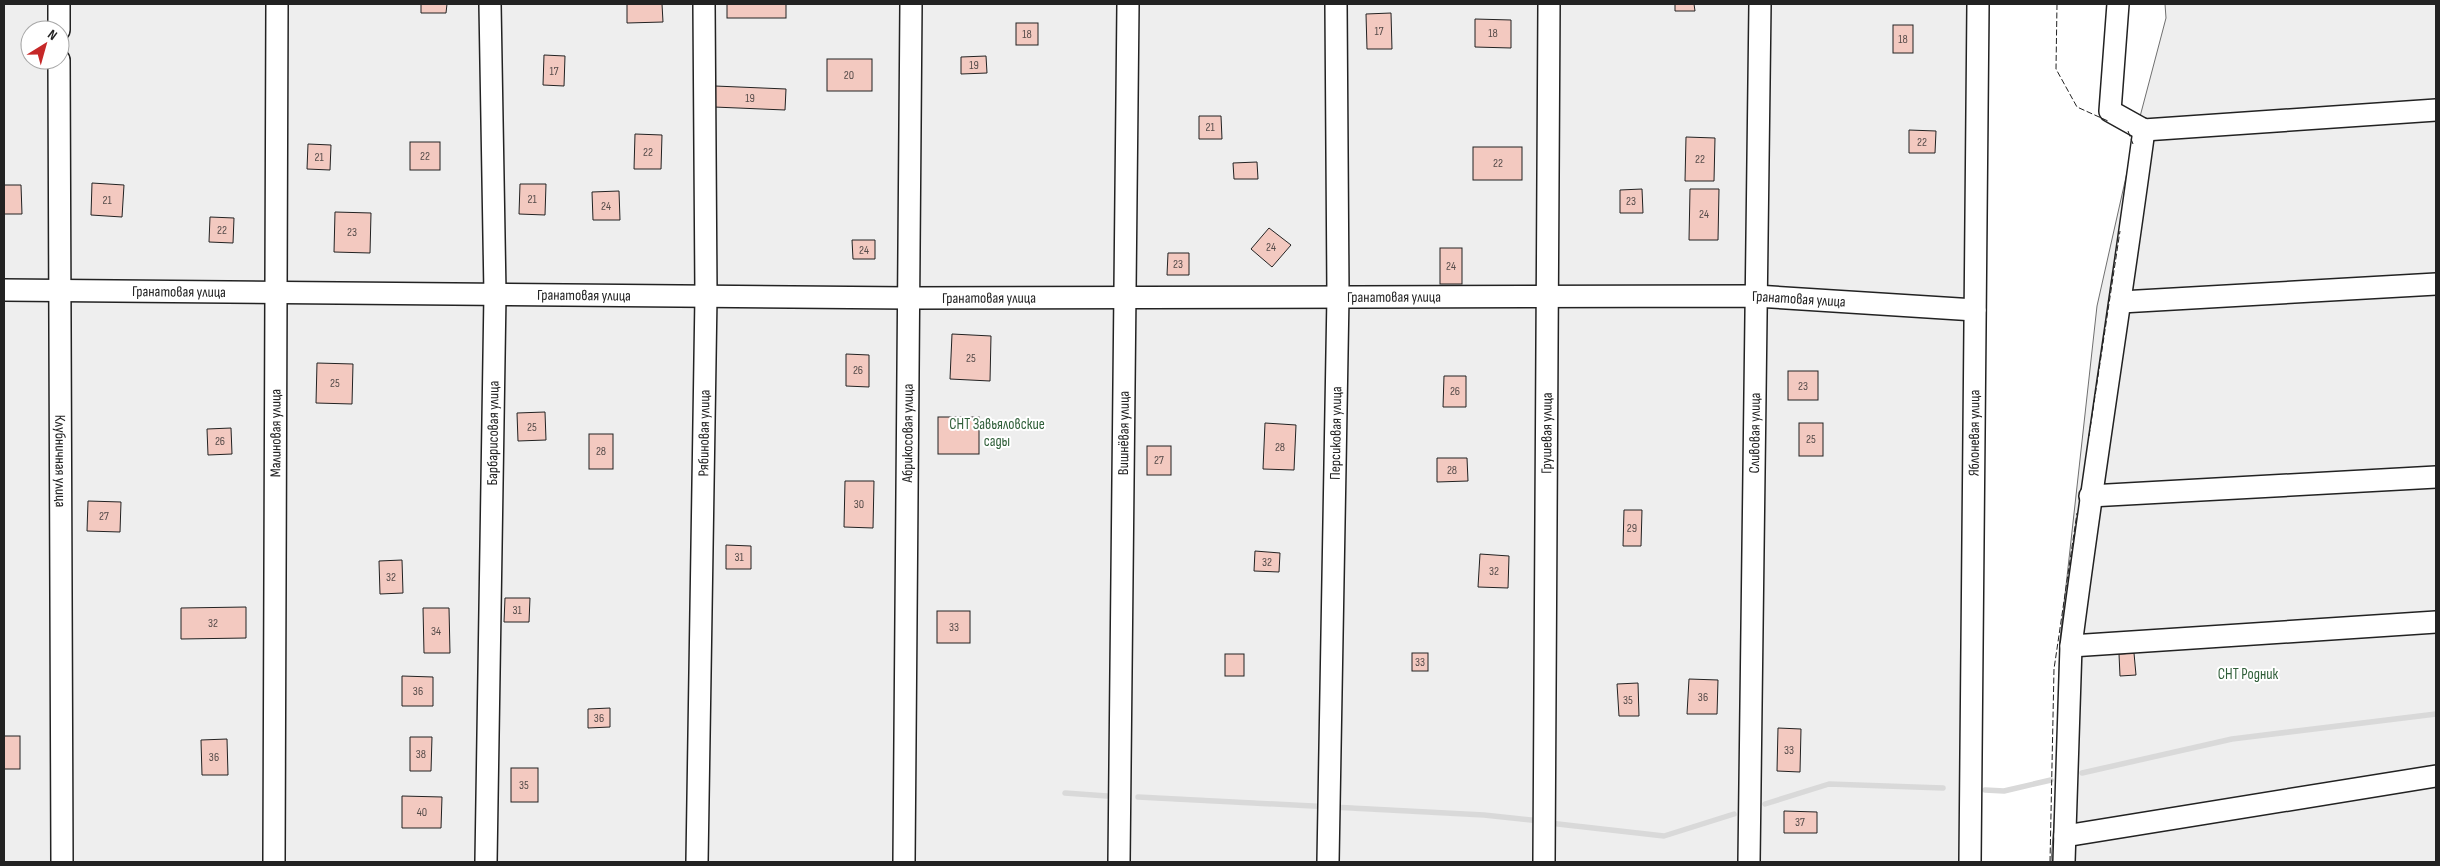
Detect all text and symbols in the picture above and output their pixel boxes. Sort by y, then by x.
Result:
north arrow [20,20,70,70]
house number: 17 [1375,24,1384,39]
text: N [44,26,61,44]
house number: 18 [1488,26,1498,41]
house number: 18 [1022,27,1032,42]
house number: 18 [1898,32,1908,47]
house number: 19 [969,58,979,73]
house number: 17 [550,64,559,79]
house number: 20 [844,68,854,83]
house number: 19 [745,91,755,106]
house number: 21 [1205,120,1215,135]
house number: 22 [1917,135,1927,150]
house number: 22 [643,145,653,160]
house number: 22 [420,149,430,164]
house number: 21 [314,150,324,165]
house number: 22 [1695,152,1705,167]
house number: 22 [1493,156,1503,171]
house number: 21 [527,192,537,207]
house number: 21 [102,193,112,208]
house number: 23 [1626,194,1636,209]
house number: 24 [601,199,611,214]
house number: 24 [1699,207,1709,222]
house number: 22 [217,223,227,238]
house number: 23 [347,225,357,240]
house number: 24 [1266,240,1276,255]
house number: 24 [859,243,869,258]
house number: 23 [1173,257,1183,272]
house number: 24 [1446,259,1456,274]
street label: Гранатовая улица [132,282,226,302]
street label: Гранатовая улица [537,286,631,306]
street label: Гранатовая улица [1752,287,1847,312]
street label: Гранатовая улица [1347,288,1441,307]
street label: Гранатовая улица [942,289,1036,308]
house number: 25 [966,351,976,366]
house number: 26 [853,363,863,378]
house number: 25 [330,376,340,391]
house number: 23 [1798,379,1808,394]
street label: Барбарисовая улица [483,380,504,486]
street label: Абрикосовая улица [898,383,918,483]
house number: 26 [1450,384,1460,399]
street label: Персиковая улица [1326,386,1346,480]
street label: Малиновая улица [266,389,286,477]
street label: Рябиновая улица [694,389,715,477]
street label: Яблоневая улица [1965,389,1984,476]
street label: Вишнёвая улица [1114,391,1134,475]
street label: Грушевая улица [1537,392,1557,474]
street label: Сливовая улица [1745,392,1765,474]
street label: Клубничная улица [50,415,70,507]
park label: СНТ Завьяловские сады [949,415,1045,451]
house number: 25 [527,420,537,435]
house number: 25 [1806,432,1816,447]
house number: 26 [215,434,225,449]
house number: 28 [1275,440,1285,455]
house number: 28 [596,444,606,459]
house number: 27 [1154,453,1164,468]
house number: 28 [1447,463,1457,478]
house number: 30 [854,497,864,512]
house number: 27 [99,509,109,524]
house number: 29 [1627,521,1637,536]
house number: 31 [734,550,744,565]
house number: 32 [1262,555,1272,570]
house number: 32 [1489,564,1499,579]
house number: 32 [386,570,396,585]
house number: 31 [512,603,522,618]
house number: 32 [208,616,218,631]
house number: 33 [949,620,959,635]
house number: 34 [431,624,441,639]
house number: 33 [1415,655,1425,670]
park label: СНТ Родник [2218,665,2278,684]
house number: 36 [413,684,423,699]
house number: 36 [1698,690,1708,705]
house number: 35 [1623,693,1633,708]
house number: 36 [594,711,604,726]
house number: 33 [1784,743,1794,758]
house number: 38 [416,747,426,762]
house number: 36 [209,750,219,765]
house number: 35 [519,778,529,793]
house number: 40 [417,805,427,820]
house number: 37 [1795,815,1805,830]

